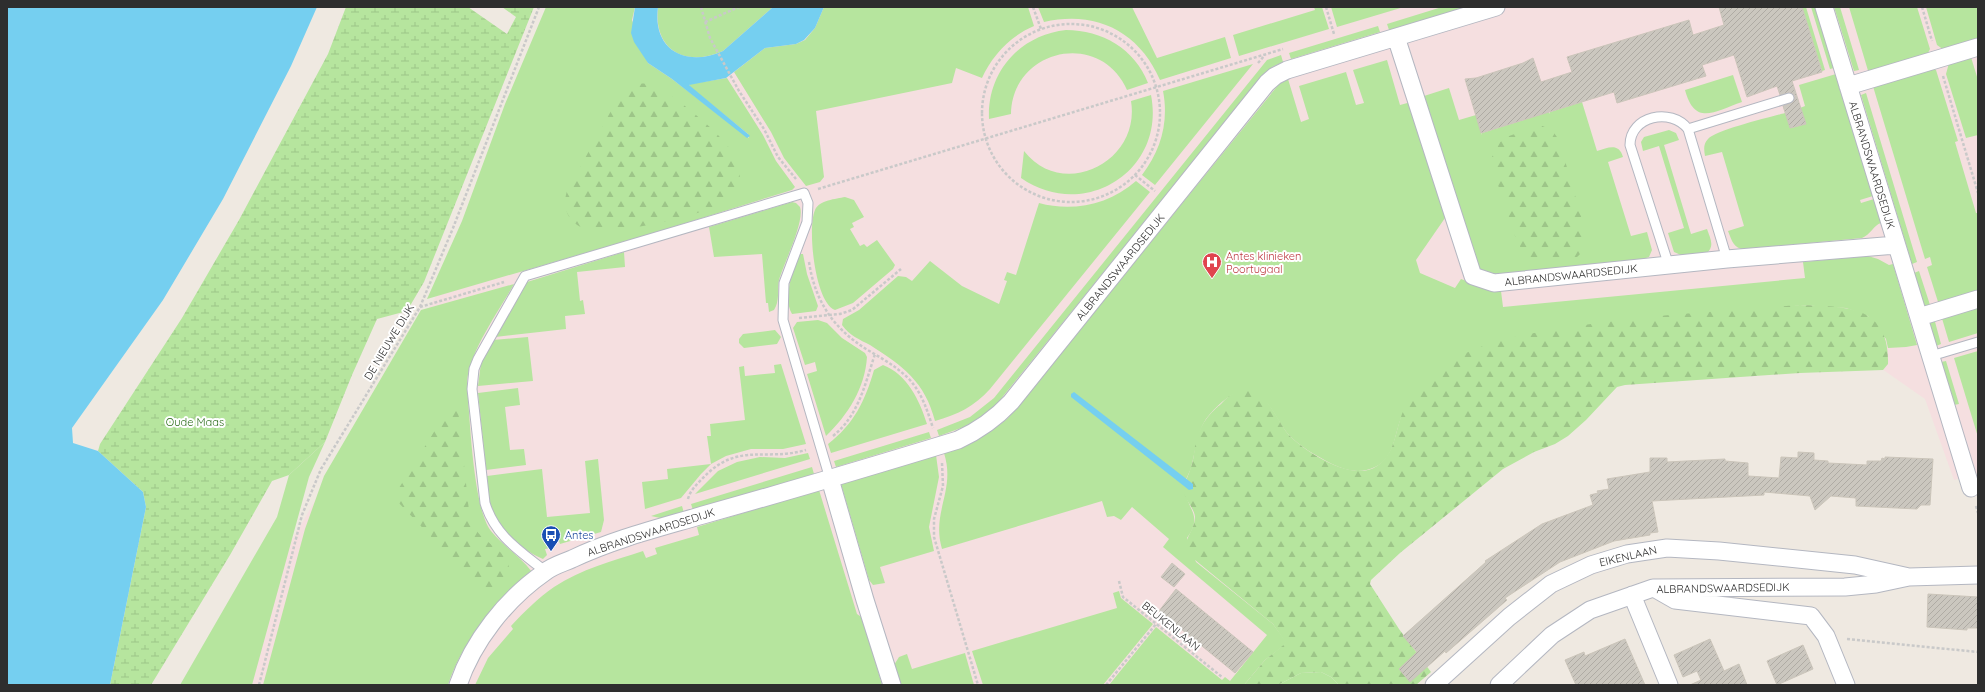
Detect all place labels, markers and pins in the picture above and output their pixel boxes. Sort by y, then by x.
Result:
place label: Antes klinieken Poortugaal [1226,249,1301,276]
hospital icon: Antes klinieken Poortugaal [1201,251,1223,279]
bus stop icon: Antes [540,524,562,552]
place label: Antes [565,528,594,542]

